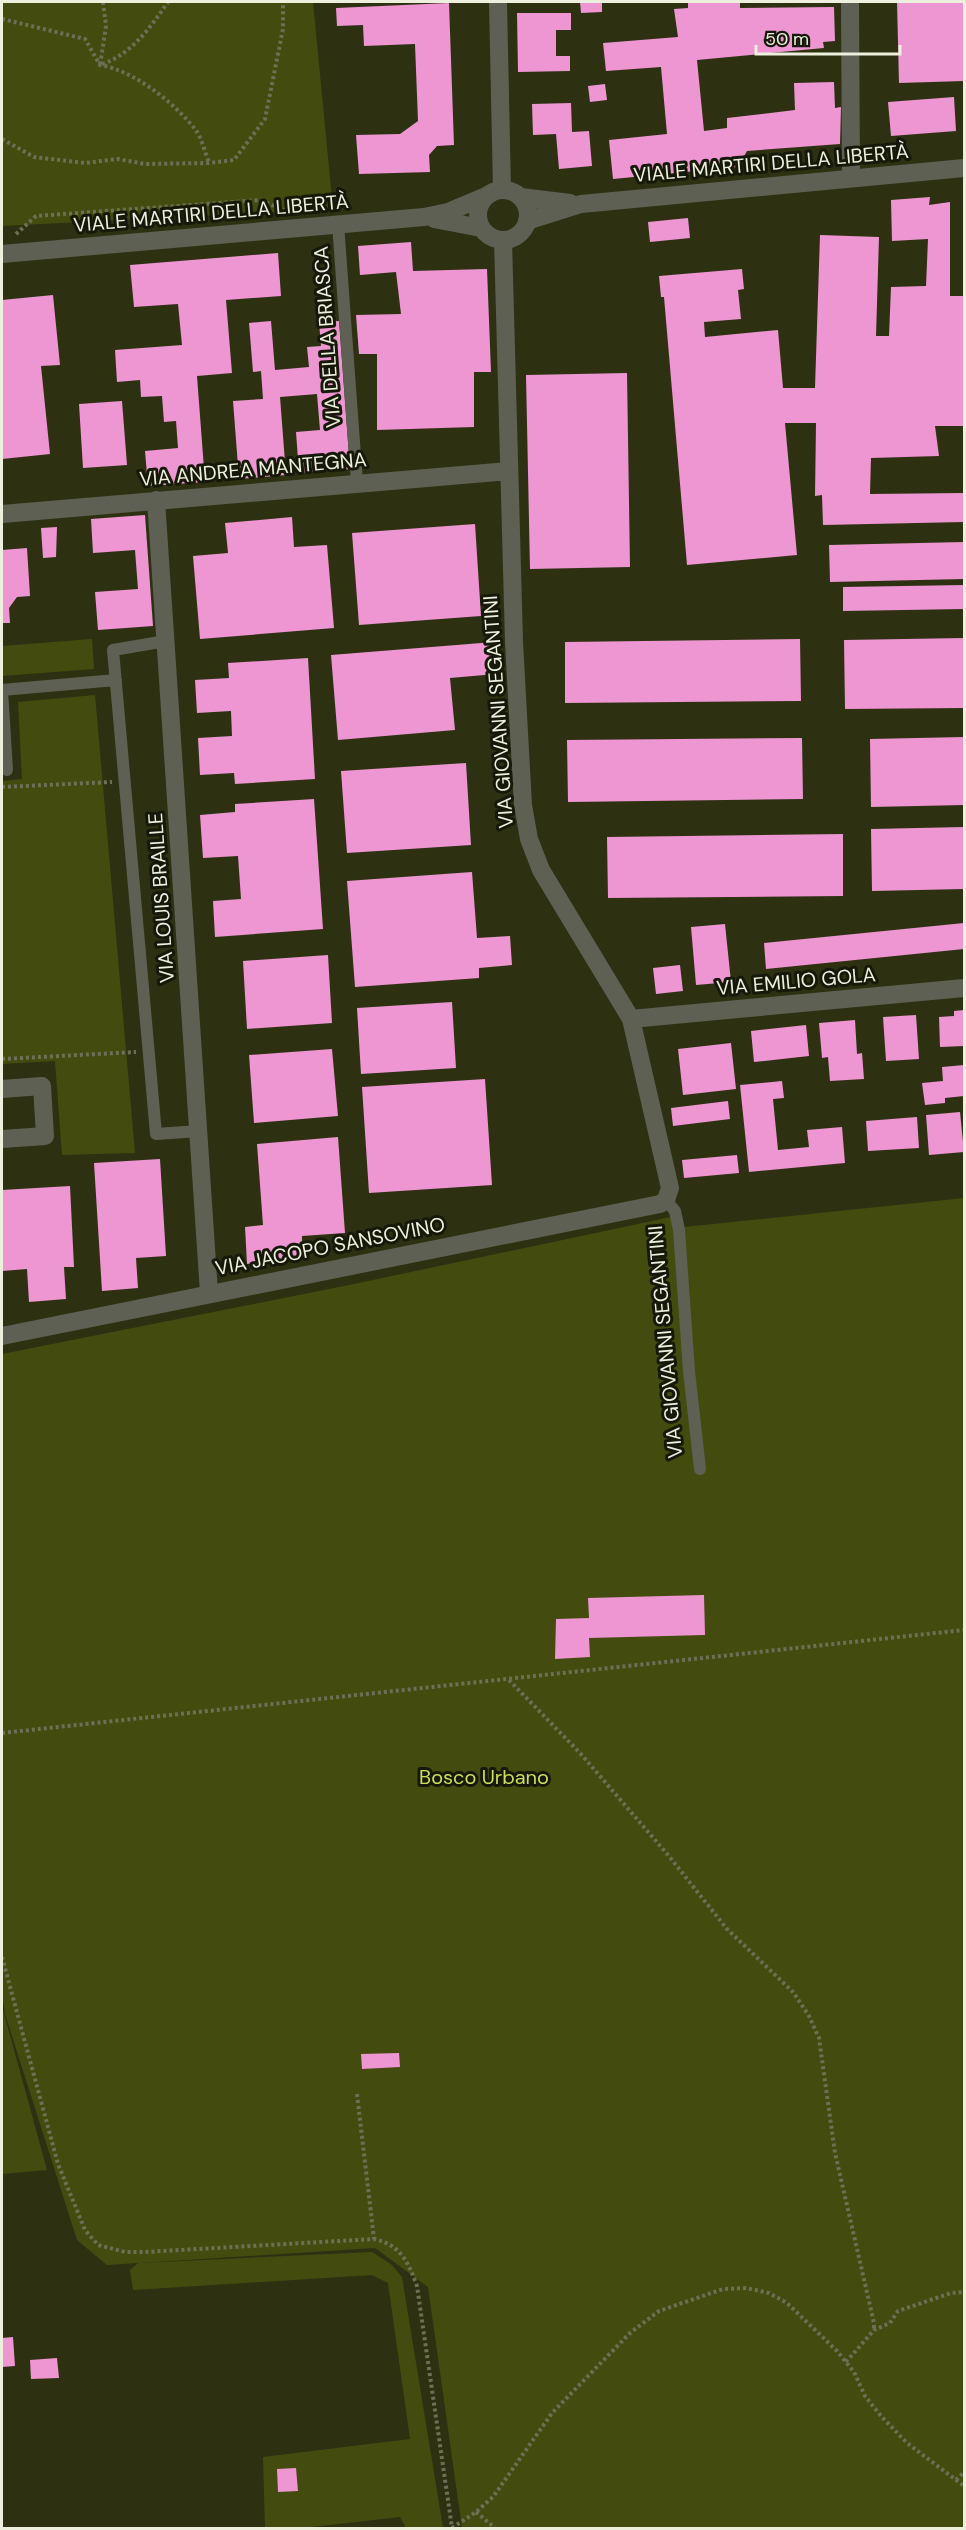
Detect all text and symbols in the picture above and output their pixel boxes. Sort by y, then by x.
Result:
scale bar [756,18,900,56]
text: 50 m [765,27,809,51]
street label: VIALE MARTIRI DELLA LIBERTÀ [632,138,910,188]
street label: VIALE MARTIRI DELLA LIBERTÀ [72,188,350,238]
street label: VIA DELLA BRIASCA [308,245,346,429]
street label: VIA ANDREA MANTEGNA [138,446,368,492]
street label: VIA GIOVANNI SEGANTINI [477,595,519,829]
street label: VIA LOUIS BRAILLE [142,812,180,984]
street label: VIA EMILIO GOLA [715,961,877,1001]
street label: VIA JACOPO SANSOVINO [213,1211,447,1281]
street label: VIA GIOVANNI SEGANTINI [642,1225,688,1459]
park label: Bosco Urbano [419,1764,549,1790]

